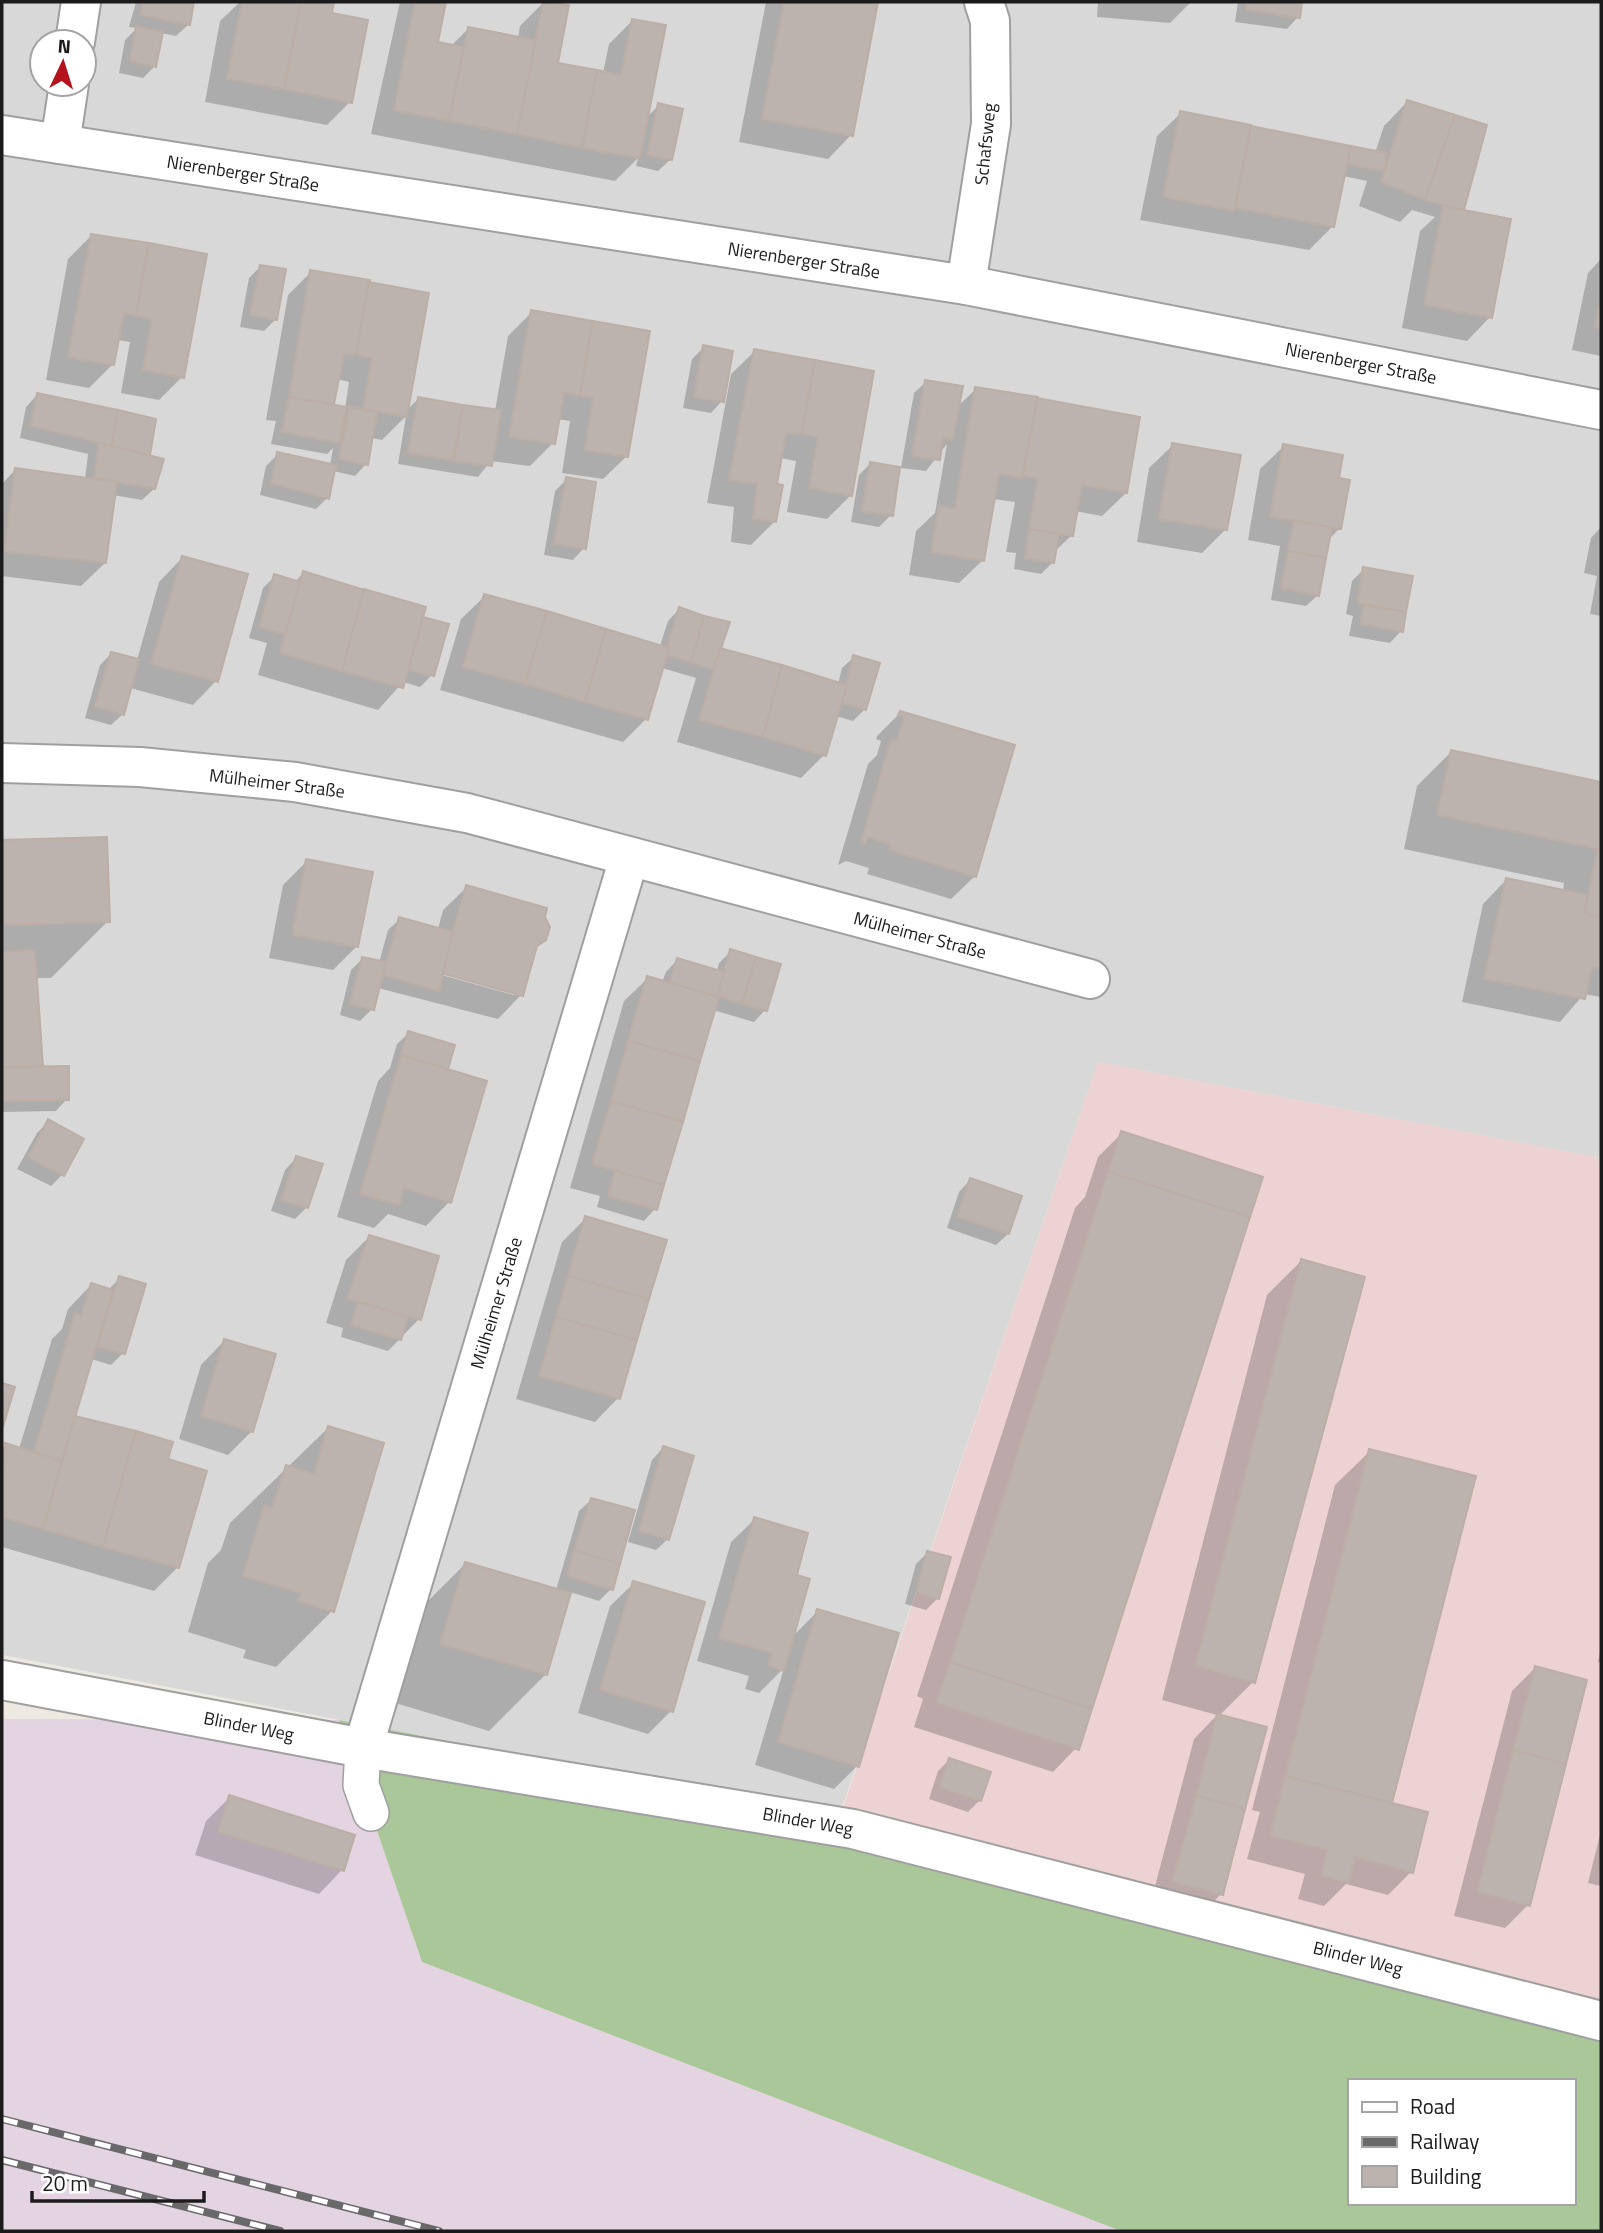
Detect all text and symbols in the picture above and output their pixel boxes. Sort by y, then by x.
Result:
north arrow [28,28,98,98]
text: N [57,31,72,60]
street label: Schafsweg [967,102,1003,186]
street label: Nierenberger Straße [165,148,321,198]
street label: Nierenberger Straße [726,235,882,285]
street label: Nierenberger Straße [1283,335,1439,391]
street label: Mülheimer Straße [208,761,346,805]
street label: Mülheimer Straße [851,904,989,966]
street label: Mülheimer Straße [463,1234,529,1372]
street label: Blinder Weg [201,1704,297,1748]
street label: Blinder Weg [761,1800,855,1842]
street label: Blinder Weg [1310,1934,1406,1982]
legend [1348,2079,1575,2205]
text: Road [1410,2090,1455,2122]
text: Railway [1410,2125,1479,2157]
scale bar [32,2160,203,2204]
text: Building [1410,2160,1482,2192]
text: 20 m [42,2167,88,2199]

